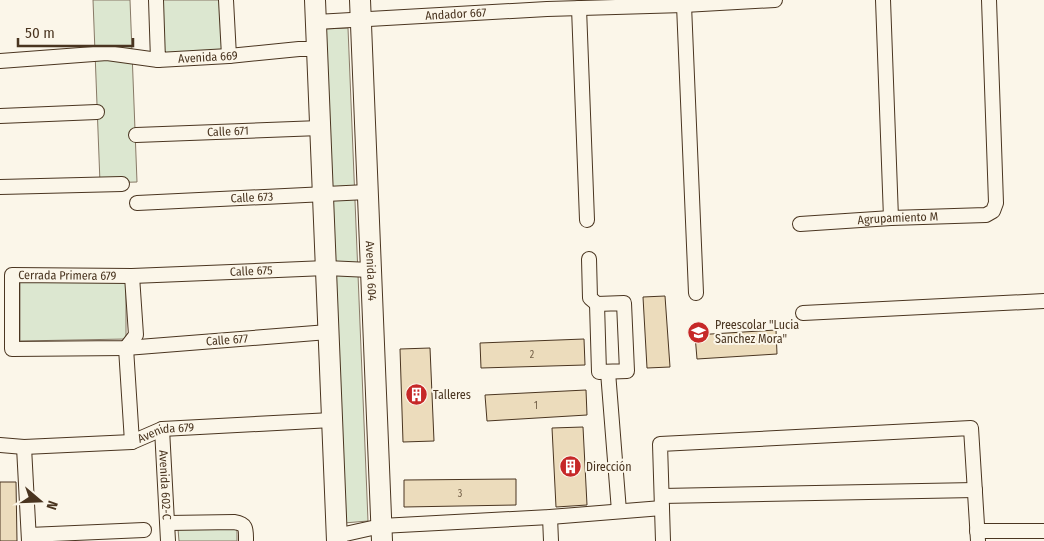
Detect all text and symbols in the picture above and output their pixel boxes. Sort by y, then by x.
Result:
street label: Andador 667 [425,5,487,23]
scale bar [18,15,132,47]
text: 50 m [25,24,55,42]
street label: Avenida 669 [178,48,238,66]
street label: Calle 671 [207,124,249,139]
street label: Calle 673 [230,189,274,206]
street label: Agrupamiento M [857,210,938,227]
street label: Avenida 604 [363,240,379,301]
street label: Calle 675 [230,263,273,279]
street label: Cerrada Primera 679 [18,268,117,283]
place label: Preescolar "Lucia Sanchez Mora" [715,318,799,346]
school or university icon: Preescolar "Lucia Sanchez Mora" [687,320,711,344]
street label: Calle 677 [205,332,249,348]
house number: 2 [530,349,535,361]
building icon: Talleres [405,383,429,407]
place label: Talleres [433,388,471,402]
house number: 1 [534,400,538,412]
street label: Avenida 679 [135,420,195,446]
street label: Avenida 602-C [156,450,174,520]
building icon: Dirección [558,455,582,479]
place label: Dirección [586,460,631,474]
north arrow [15,476,65,526]
house number: 3 [458,488,463,500]
text: N [42,498,61,512]

